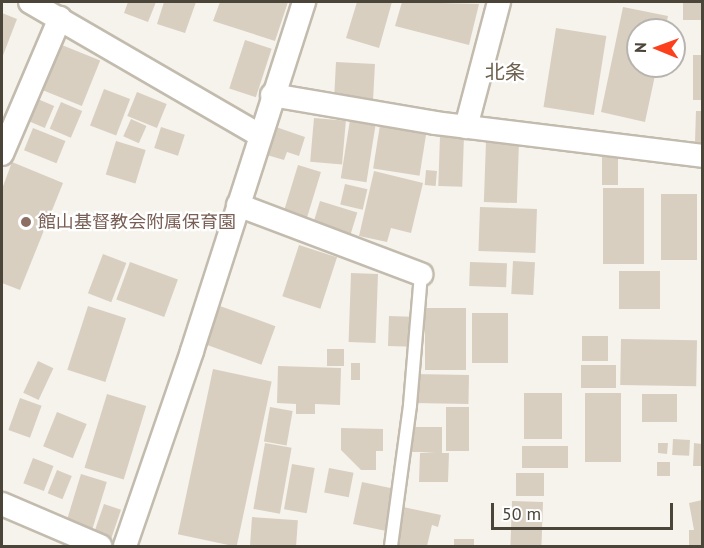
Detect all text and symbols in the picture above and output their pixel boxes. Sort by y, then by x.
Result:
north arrow [626,18,686,78]
text: N [630,42,650,53]
district label: 北条 [485,60,525,84]
place label: 館山基督教会附属保育園 [38,211,236,233]
marker: 館山基督教会附属保育園 [19,215,33,229]
scale bar [494,491,676,529]
text: 50 m [502,502,541,525]

